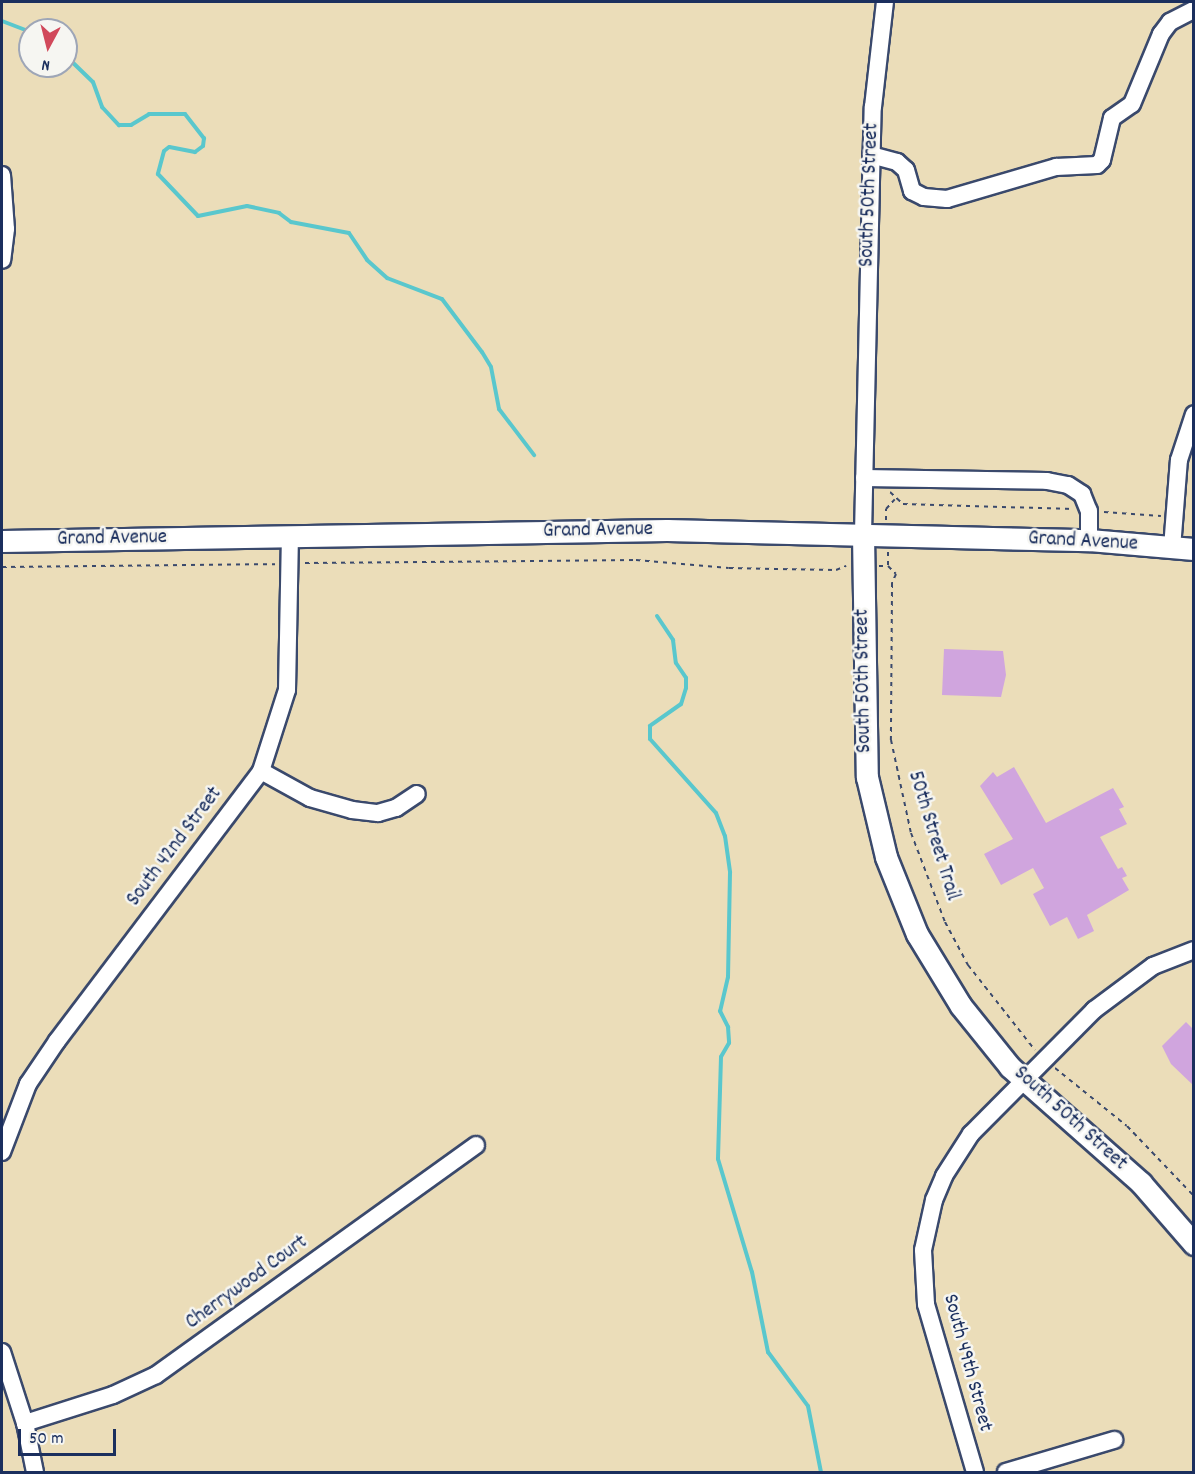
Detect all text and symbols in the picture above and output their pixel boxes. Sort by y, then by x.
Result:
north arrow [18,18,78,78]
text: N [41,52,51,76]
street label: South 50th Street [855,123,885,267]
street label: Grand Avenue [543,517,653,545]
street label: Grand Avenue [57,525,167,553]
street label: Grand Avenue [1027,527,1139,557]
street label: South 50th Street [850,609,878,753]
street label: 50th Street Trail [901,768,965,904]
street label: South 42nd Street [122,782,228,912]
street label: South 50th Street [1008,1061,1132,1177]
street label: Cherrywood Court [181,1230,313,1336]
street label: South 49th Street [937,1291,997,1435]
scale bar [21,1417,118,1455]
text: 50 m [29,1427,64,1452]

